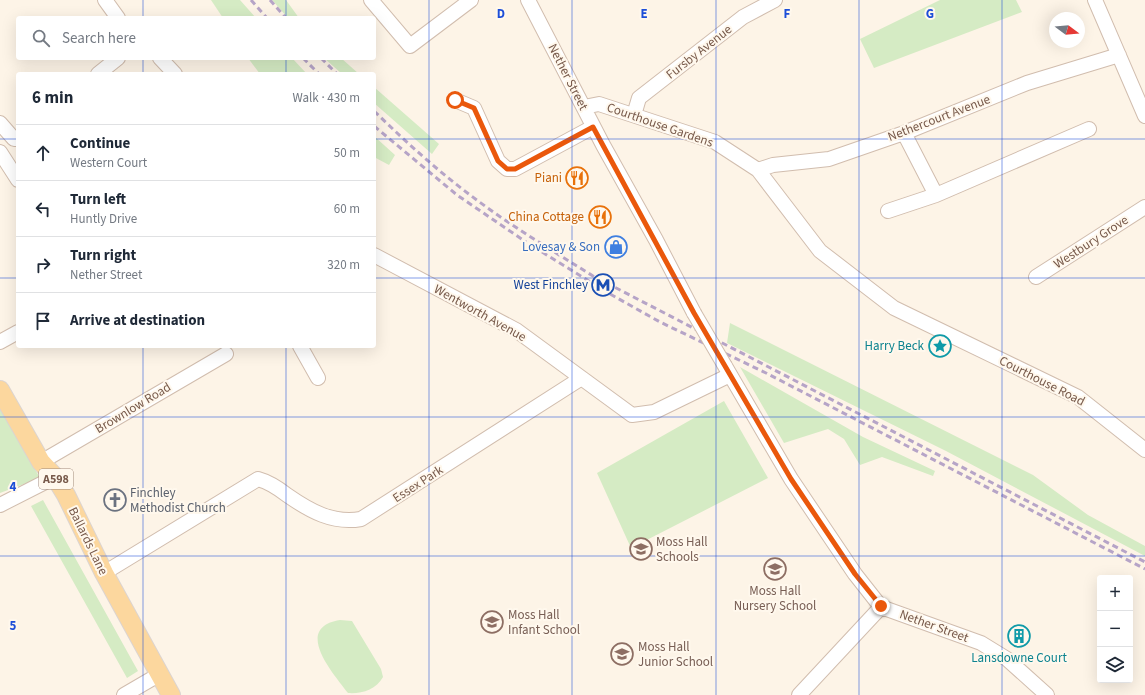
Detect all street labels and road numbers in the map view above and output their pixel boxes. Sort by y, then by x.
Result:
street label: Fursby Avenue [662,21,736,83]
street label: Nether Street [544,41,593,114]
street label: Nethercourt Avenue [885,90,993,146]
street label: Courthouse Gardens [604,98,716,152]
street label: Westbury Grove [1050,211,1132,273]
street label: Wentworth Avenue [431,280,529,346]
street label: Courthouse Road [996,352,1088,410]
street label: Brownlow Road [92,378,174,438]
street label: Essex Park [389,461,447,507]
road number: A598 [39,469,73,489]
street label: Ballards Lane [64,504,112,578]
street label: Nether Street [897,605,972,647]

